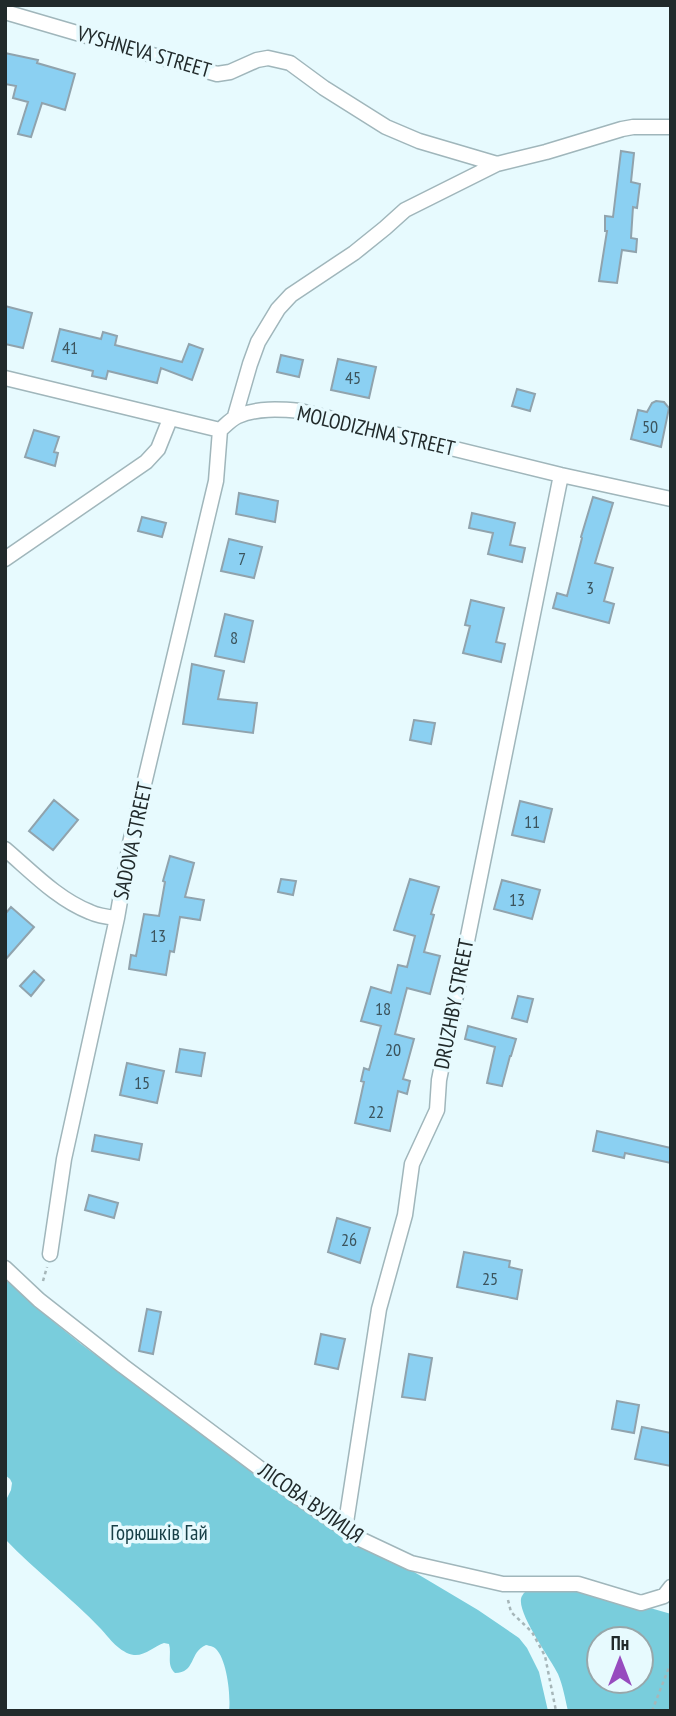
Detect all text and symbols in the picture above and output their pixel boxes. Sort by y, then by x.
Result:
street label: VYSHNEVA STREET [73,19,215,84]
house number: 41 [62,336,78,359]
house number: 45 [345,366,361,389]
street label: MOLODIZHNA STREET [295,399,458,462]
house number: 50 [642,415,658,438]
house number: 7 [238,547,246,570]
house number: 3 [586,576,594,599]
house number: 8 [230,626,238,649]
street label: SADOVA STREET [107,779,158,902]
house number: 11 [524,810,540,833]
house number: 13 [509,888,525,911]
house number: 13 [150,924,166,947]
street label: DRUZHBY STREET [428,936,479,1071]
house number: 18 [375,997,391,1020]
house number: 20 [385,1038,401,1061]
house number: 15 [134,1071,150,1094]
house number: 22 [368,1100,384,1123]
house number: 26 [341,1228,357,1251]
house number: 25 [482,1267,498,1290]
street label: ЛІСОВА ВУЛИЦЯ [253,1456,369,1549]
park label: Горюшків Гай [110,1519,208,1546]
north arrow [585,1625,655,1695]
text: Пн [611,1631,629,1655]

